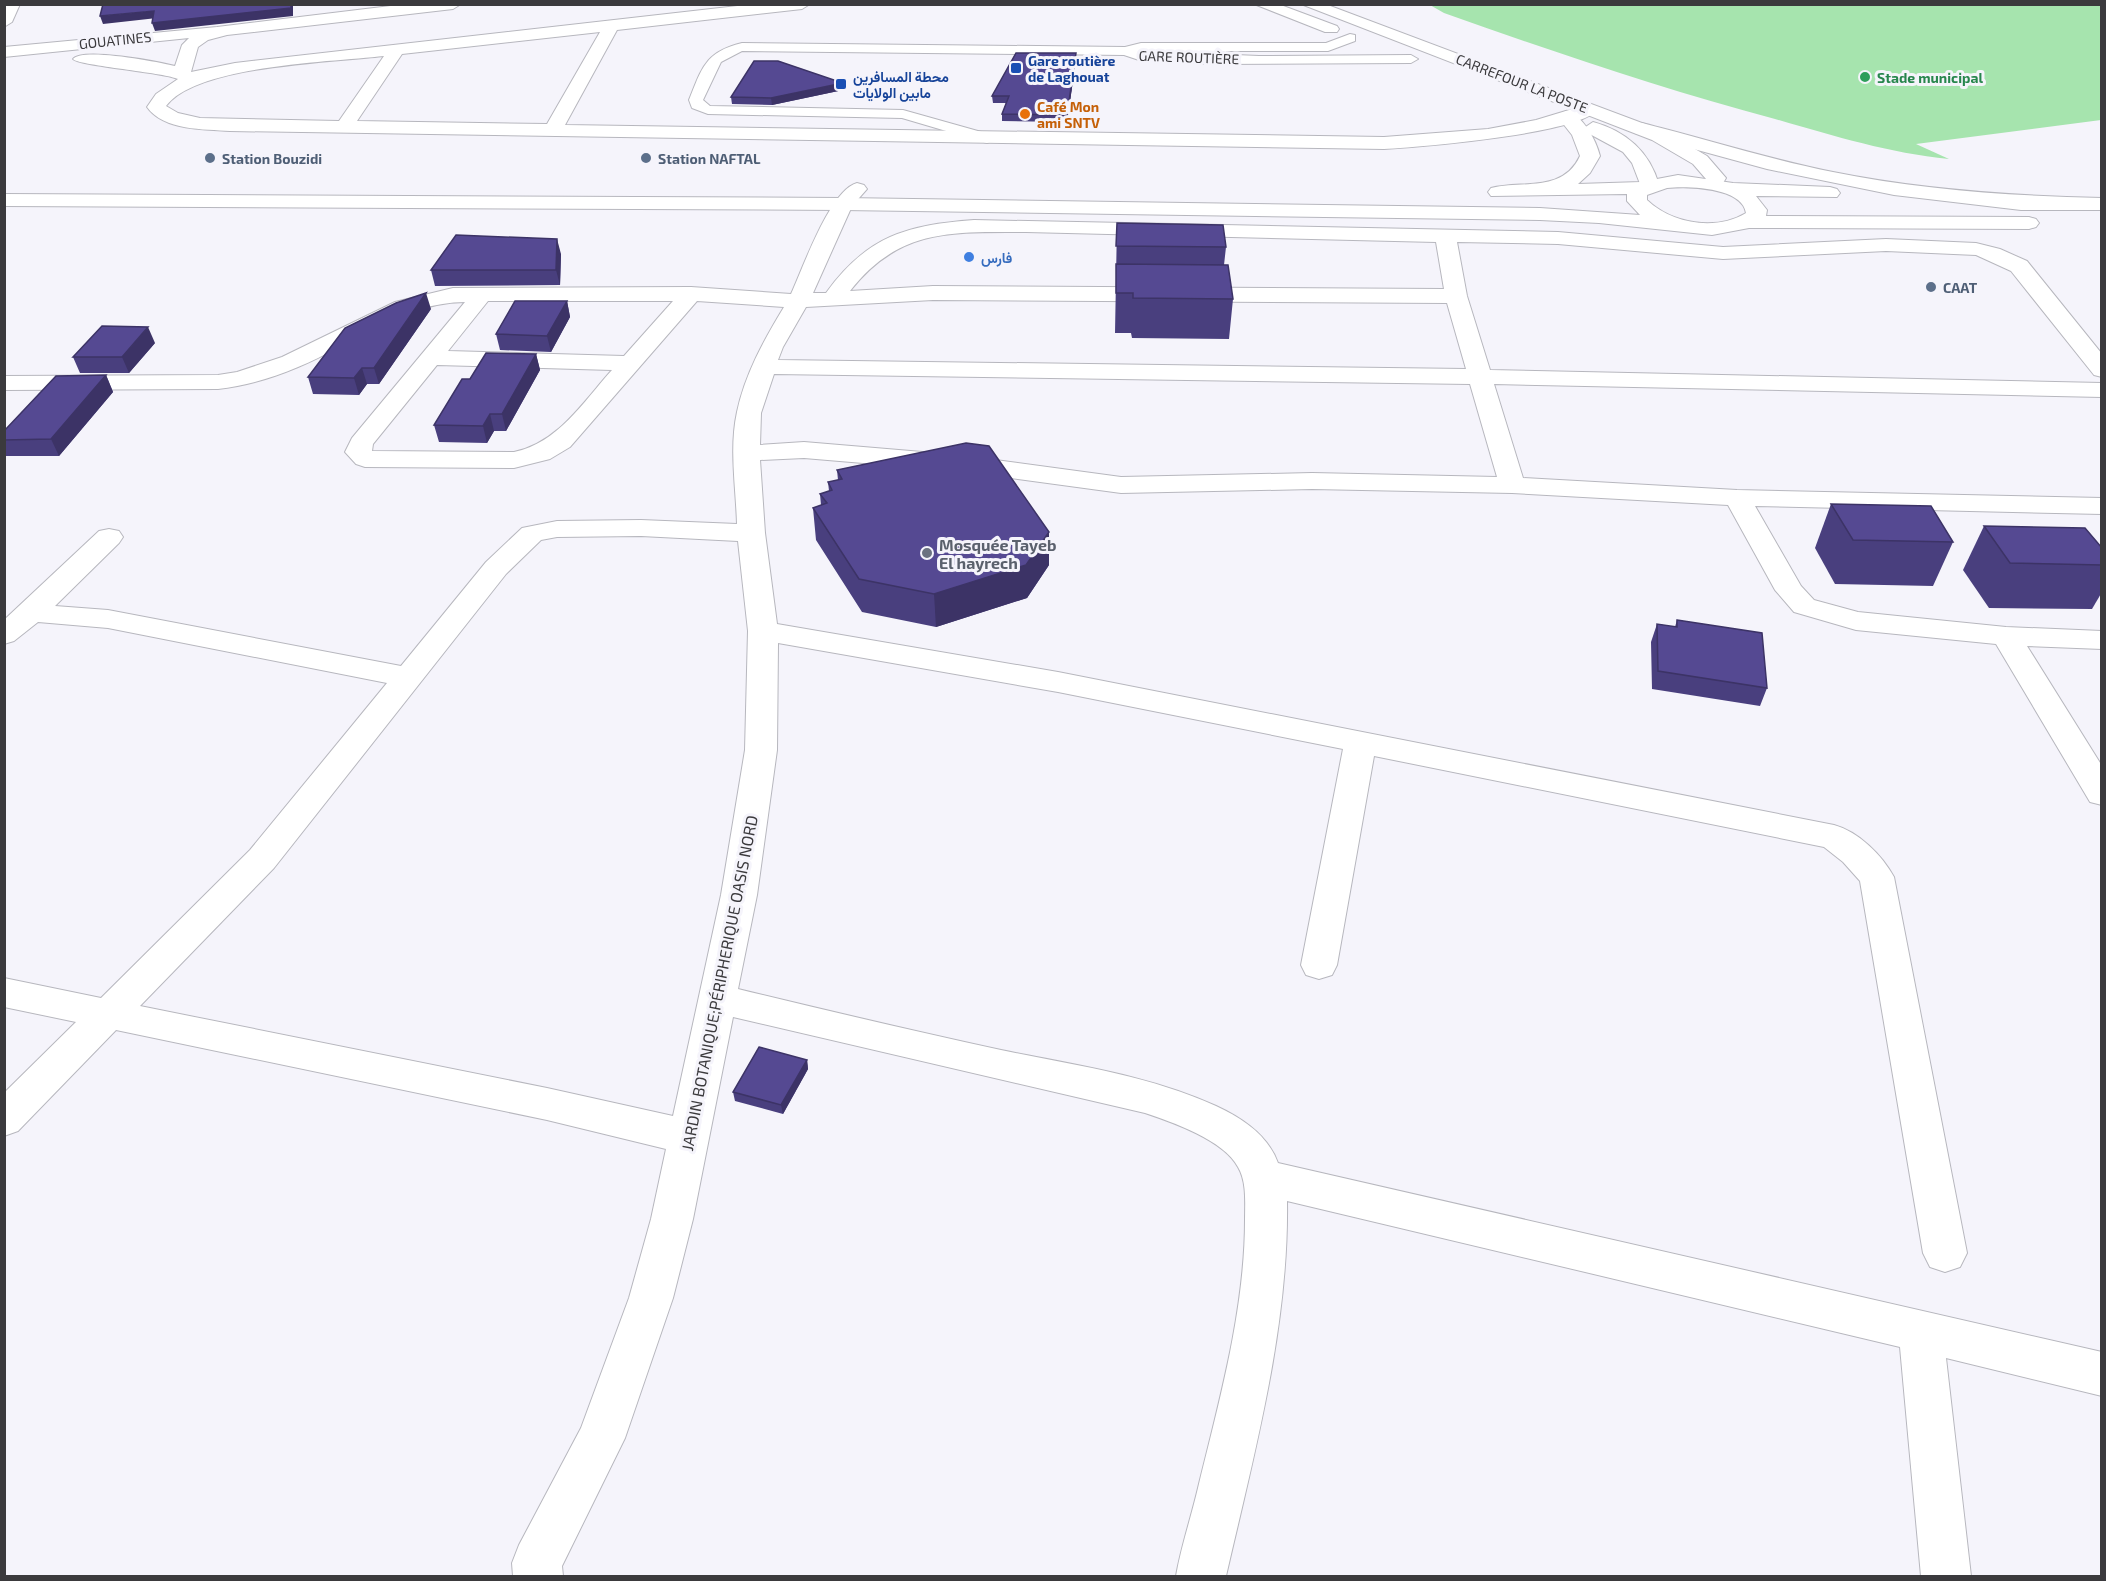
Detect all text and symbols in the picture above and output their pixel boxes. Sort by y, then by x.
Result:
street label: GOUATINES [78,28,152,52]
street label: GARE ROUTIÈRE [1138,47,1240,67]
street label: CARREFOUR LA POSTE [1454,50,1590,116]
place label: Gare routière de Laghouat [1028,52,1116,85]
marker: Gare routière de Laghouat [1009,61,1023,75]
place label: محطة المسافرين مابين الولايات [853,68,949,102]
place label: Stade municipal [1877,69,1983,86]
marker: Stade municipal [1858,70,1872,84]
marker: محطة المسافرين مابين الولايات [834,77,848,91]
place label: Café Mon ami SNTV [1037,98,1100,131]
marker: Café Mon ami SNTV [1018,107,1032,121]
place label: Station Bouzidi [222,150,322,167]
place label: Station NAFTAL [658,150,761,167]
marker: Station Bouzidi [203,151,217,165]
marker: Station NAFTAL [639,151,653,165]
place label: فارس [981,249,1012,267]
marker: فارس [962,250,976,264]
place label: CAAT [1943,279,1978,296]
marker: CAAT [1924,280,1938,294]
place label: Mosquée Tayeb El hayrech [939,535,1056,573]
marker: Mosquée Tayeb El hayrech [920,546,934,560]
street label: JARDIN BOTANIQUE;PÉRIPHERIQUE OASIS NORD [677,814,762,1153]

